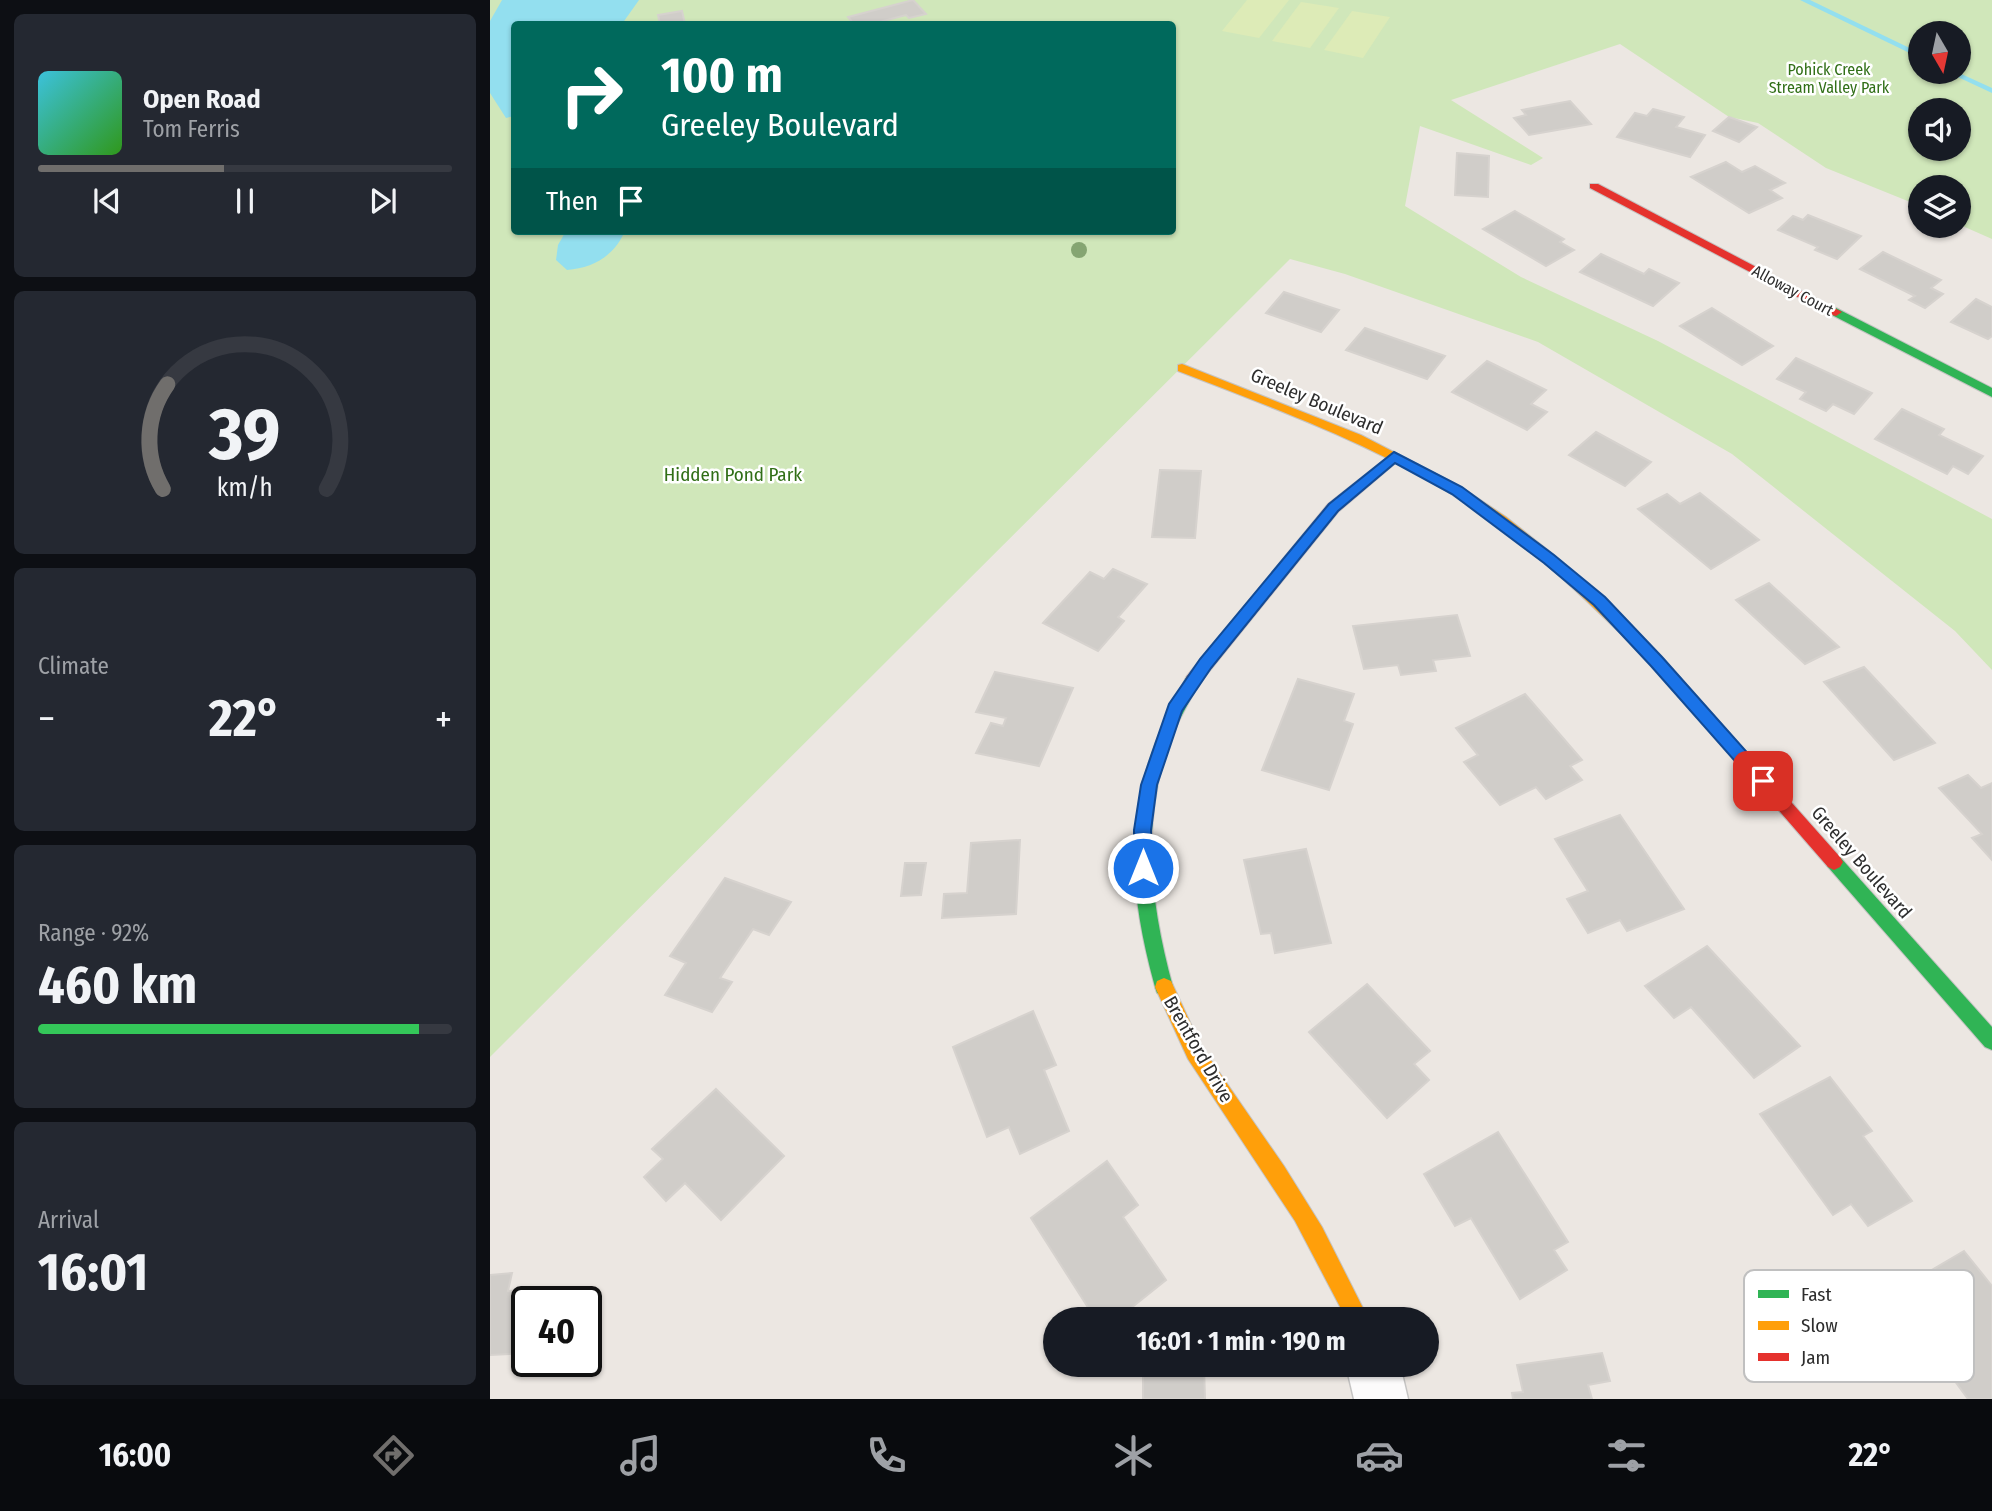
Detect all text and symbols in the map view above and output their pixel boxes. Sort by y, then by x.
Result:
north arrow [1908,21,1970,84]
map controls [1908,21,1971,238]
text: 100 m [661,46,783,105]
icon: right [546,49,637,140]
park label: Pohick Creek Stream Valley Park [1769,60,1890,97]
text: Open Road [143,84,261,115]
button: sound [1908,98,1971,161]
text: Greeley Boulevard [661,106,899,144]
text: Tom Ferris [143,115,240,143]
button: layers [1908,175,1971,238]
icon: previous [88,182,126,220]
icon: pause [226,182,264,220]
icon: next [364,182,402,220]
icon: arrive [612,182,650,220]
text: Then [546,186,598,217]
street label: Alloway Court [1749,261,1837,320]
street label: Greeley Boulevard [1247,363,1386,440]
text: 39 [208,391,281,478]
park label: Hidden Pond Park [664,463,802,486]
text: km/h [217,472,273,502]
text: Climate [38,652,109,680]
text: 22° [209,687,281,750]
text: − [38,696,55,742]
text: + [435,696,452,742]
pin [1733,751,1793,811]
icon: arrive [1744,762,1782,800]
street label: Greeley Boulevard [1807,801,1917,923]
position arrow [1106,831,1180,905]
text: Range · 92% [38,919,149,947]
text: 460 km [38,954,197,1017]
street label: Brentford Drive [1159,992,1238,1106]
text: Arrival [38,1206,99,1234]
text: 16:01 [38,1241,148,1304]
legend [1744,1270,1974,1382]
text: Fast [1801,1283,1832,1306]
speed limit sign: 40 [511,1286,602,1377]
text: Slow [1801,1314,1838,1337]
text: 16:01 · 1 min · 190 m [1136,1326,1346,1357]
text: Jam [1801,1346,1830,1369]
icon: directions [369,1431,418,1480]
icon: music [616,1431,665,1480]
icon: phone [862,1431,911,1480]
icon: climate [1109,1431,1158,1480]
icon: car [1355,1431,1404,1480]
icon: filters [1602,1431,1651,1480]
text: 16:00 [99,1436,171,1474]
text: 22° [1849,1436,1893,1474]

